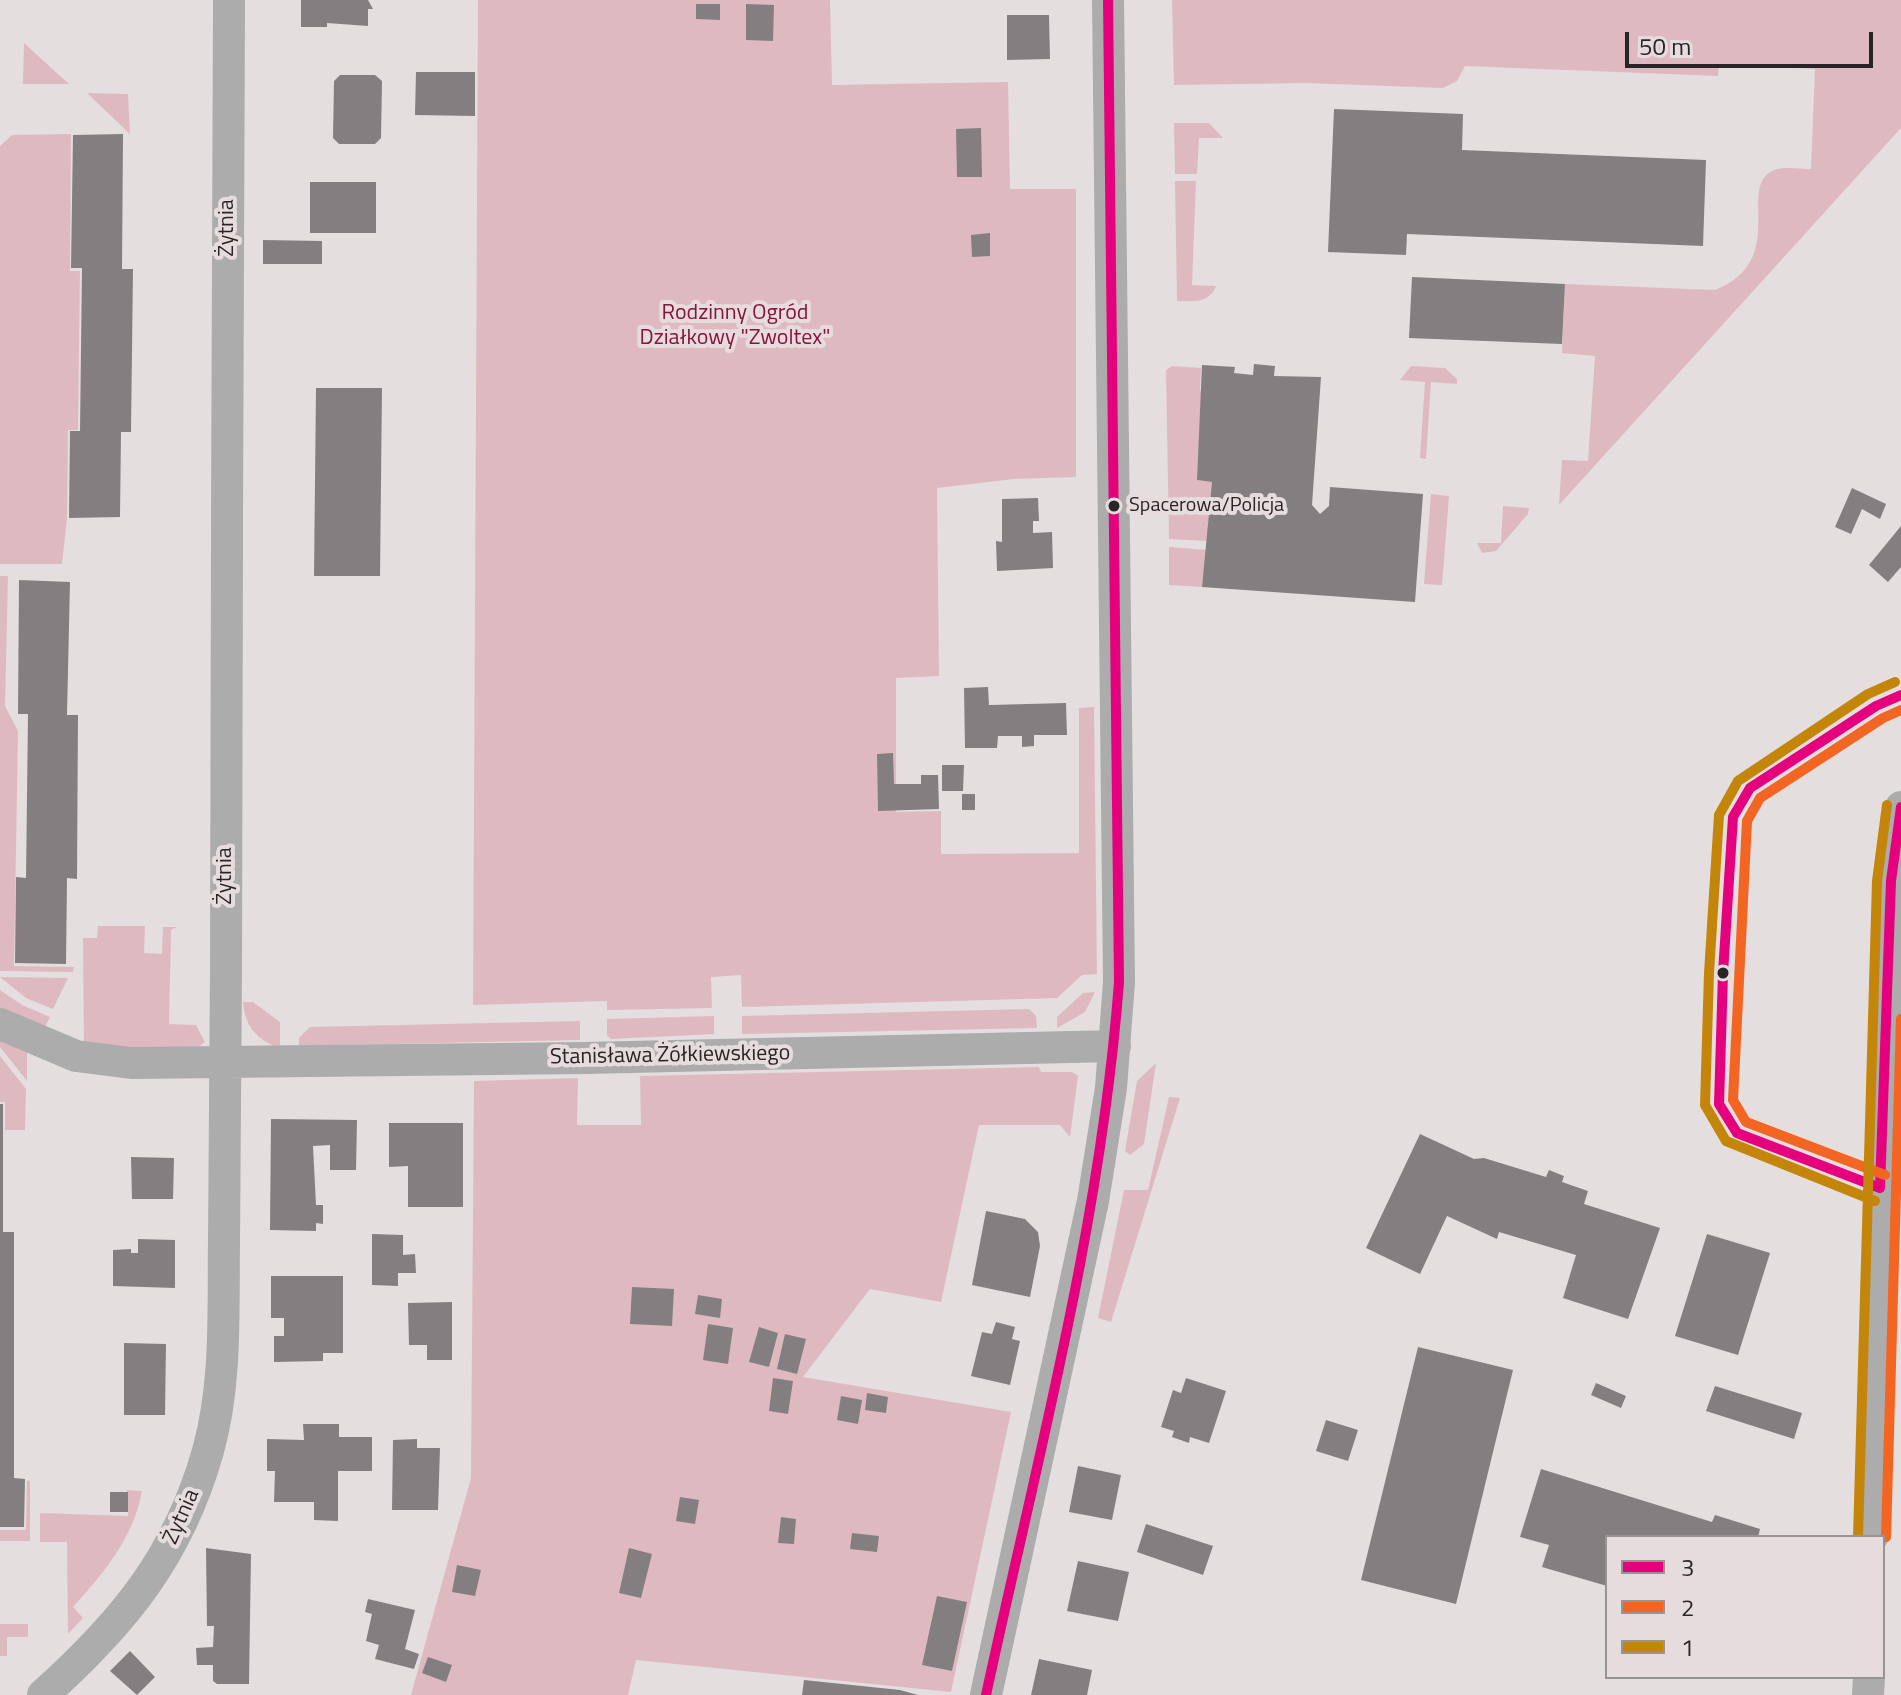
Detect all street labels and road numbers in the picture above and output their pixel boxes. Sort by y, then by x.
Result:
street label: Żytnia [215,199,241,257]
street label: Żytnia [213,847,239,905]
street label: Stanisława Żółkiewskiego [550,1041,790,1071]
street label: Żytnia [158,1485,206,1549]

